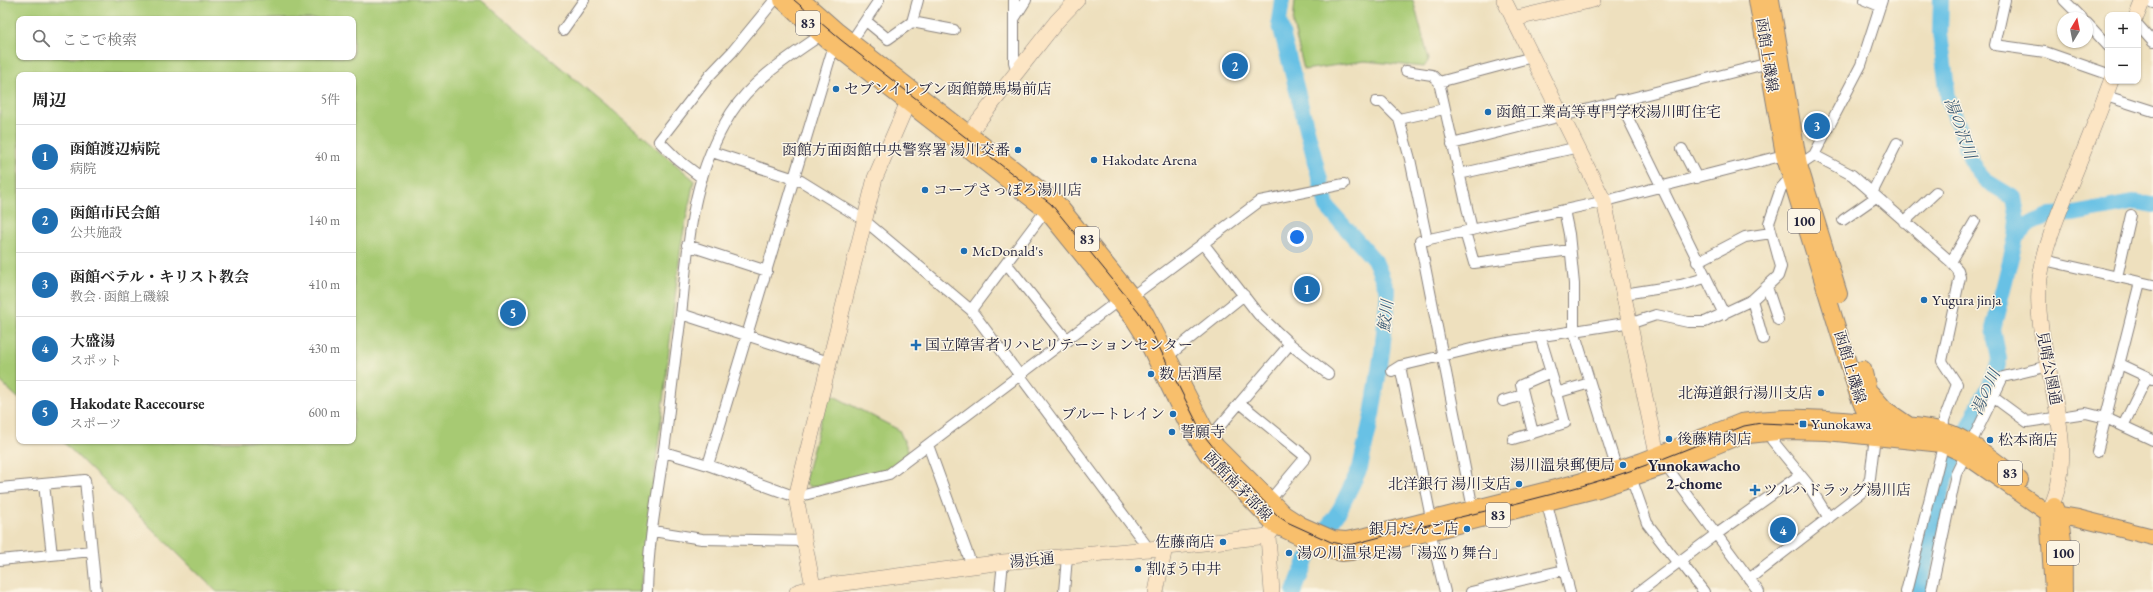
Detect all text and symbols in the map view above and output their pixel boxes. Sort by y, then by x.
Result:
road number: 83 [796,11,820,35]
north arrow [2057,12,2093,48]
map controls [2105,12,2141,84]
button: + [2105,12,2141,48]
search box [16,16,356,60]
street label: 函館上磯線 [1752,16,1783,93]
icon: search [30,27,52,49]
text: ここで検索 [62,30,137,49]
button: − [2105,48,2141,84]
pin: 2 [1222,51,1248,81]
place label: セブンイレブン函館競馬場前店 [844,79,1052,98]
marker: セブンイレブン函館競馬場前店 [831,84,841,94]
text: 周辺 [32,89,66,111]
text: 5件 [321,91,340,108]
water label: 湯の沢川 [1940,95,1982,164]
place label: 函館工業高等専門学校湯川町住宅 [1496,102,1721,121]
marker: 函館工業高等専門学校湯川町住宅 [1483,107,1493,117]
pin: 3 [1804,111,1830,141]
text: 函館渡辺病院 [70,139,160,158]
place label: 函館方面函館中央警察署 湯川交番 [782,140,1010,159]
marker: 函館方面函館中央警察署 湯川交番 [1013,145,1023,155]
text: 1 [42,148,48,165]
text: 40 m [315,148,340,165]
place label: Hakodate Arena [1102,150,1197,169]
marker: Hakodate Arena [1089,155,1099,165]
text: 病院 [70,160,96,177]
place label: コープさっぽろ湯川店 [933,180,1082,199]
marker: コープさっぽろ湯川店 [920,185,930,195]
text: 函館市民会館 [70,203,160,222]
road number: 100 [1788,209,1820,233]
text: 2 [42,212,48,229]
text: 140 m [309,212,340,229]
text: 公共施設 [70,224,122,241]
road number: 83 [1075,227,1099,251]
your location [1287,227,1307,247]
place label: McDonald's [972,241,1043,260]
marker: McDonald's [959,246,969,256]
text: 函館ベテル・キリスト教会 [70,267,249,286]
pin: 1 [1294,274,1320,304]
text: 3 [42,276,48,293]
text: 410 m [309,276,340,293]
text: 教会 · 函館上磯線 [70,288,169,305]
place label: Yugura jinja [1932,290,2001,309]
marker: Yugura jinja [1919,295,1929,305]
water label: 鮫川 [1373,297,1398,333]
pin: 5 [500,298,526,328]
street label: 函館上磯線 [1830,328,1871,406]
street label: 見晴公園通 [2033,329,2066,407]
text: 大盛湯 [70,331,115,350]
place label: 国立障害者リハビリテーションセンター [925,335,1193,354]
marker: 国立障害者リハビリテーションセンター [910,339,922,351]
text: 4 [42,340,48,357]
text: 430 m [309,340,340,357]
text: スポット [70,352,122,369]
place label: 数 居酒屋 [1159,364,1222,383]
water label: 湯の川 [1966,364,2006,418]
marker: 数 居酒屋 [1146,369,1156,379]
place label: 北海道銀行湯川支店 [1678,383,1813,402]
marker: 北海道銀行湯川支店 [1816,388,1826,398]
text: Hakodate Racecourse [70,394,204,413]
text: 5 [42,404,48,421]
text: 600 m [309,404,340,421]
place label: ブルートレイン [1061,404,1165,423]
marker: ブルートレイン [1168,409,1178,419]
place label: Yunokawa [1811,414,1871,433]
text: スポーツ [70,415,121,432]
marker: Yunokawa [1798,419,1808,429]
place label: 誓願寺 [1180,422,1225,441]
marker: 誓願寺 [1167,427,1177,437]
place label: 後藤精肉店 [1677,429,1752,448]
place label: 松本商店 [1998,430,2058,449]
marker: 後藤精肉店 [1664,434,1674,444]
marker: 松本商店 [1985,435,1995,445]
street label: 函館南茅部線 [1200,447,1276,525]
place label: 湯川溫泉郵便局 [1510,455,1615,474]
district label: Yunokawacho 2-chome [1648,455,1740,494]
marker: 湯川溫泉郵便局 [1618,460,1628,470]
road number: 83 [1998,461,2022,485]
place label: 北洋銀行 湯川支店 [1388,474,1511,493]
marker: 北洋銀行 湯川支店 [1514,479,1524,489]
place label: ツルハドラッグ湯川店 [1763,480,1911,499]
marker: ツルハドラッグ湯川店 [1750,485,1760,495]
road number: 83 [1486,503,1510,527]
pin: 4 [1770,515,1796,545]
place label: 銀月だんご店 [1369,519,1459,538]
marker: 銀月だんご店 [1462,524,1472,534]
place label: 佐藤商店 [1155,532,1215,551]
marker: 佐藤商店 [1218,537,1228,547]
road number: 100 [2047,541,2079,565]
place label: 湯の川温泉足湯「湯巡り舞台」 [1297,543,1507,562]
street label: 湯浜通 [1009,548,1055,571]
marker: 湯の川温泉足湯「湯巡り舞台」 [1284,548,1294,558]
place label: 割ぽう中井 [1146,559,1221,578]
marker: 割ぽう中井 [1133,564,1143,574]

